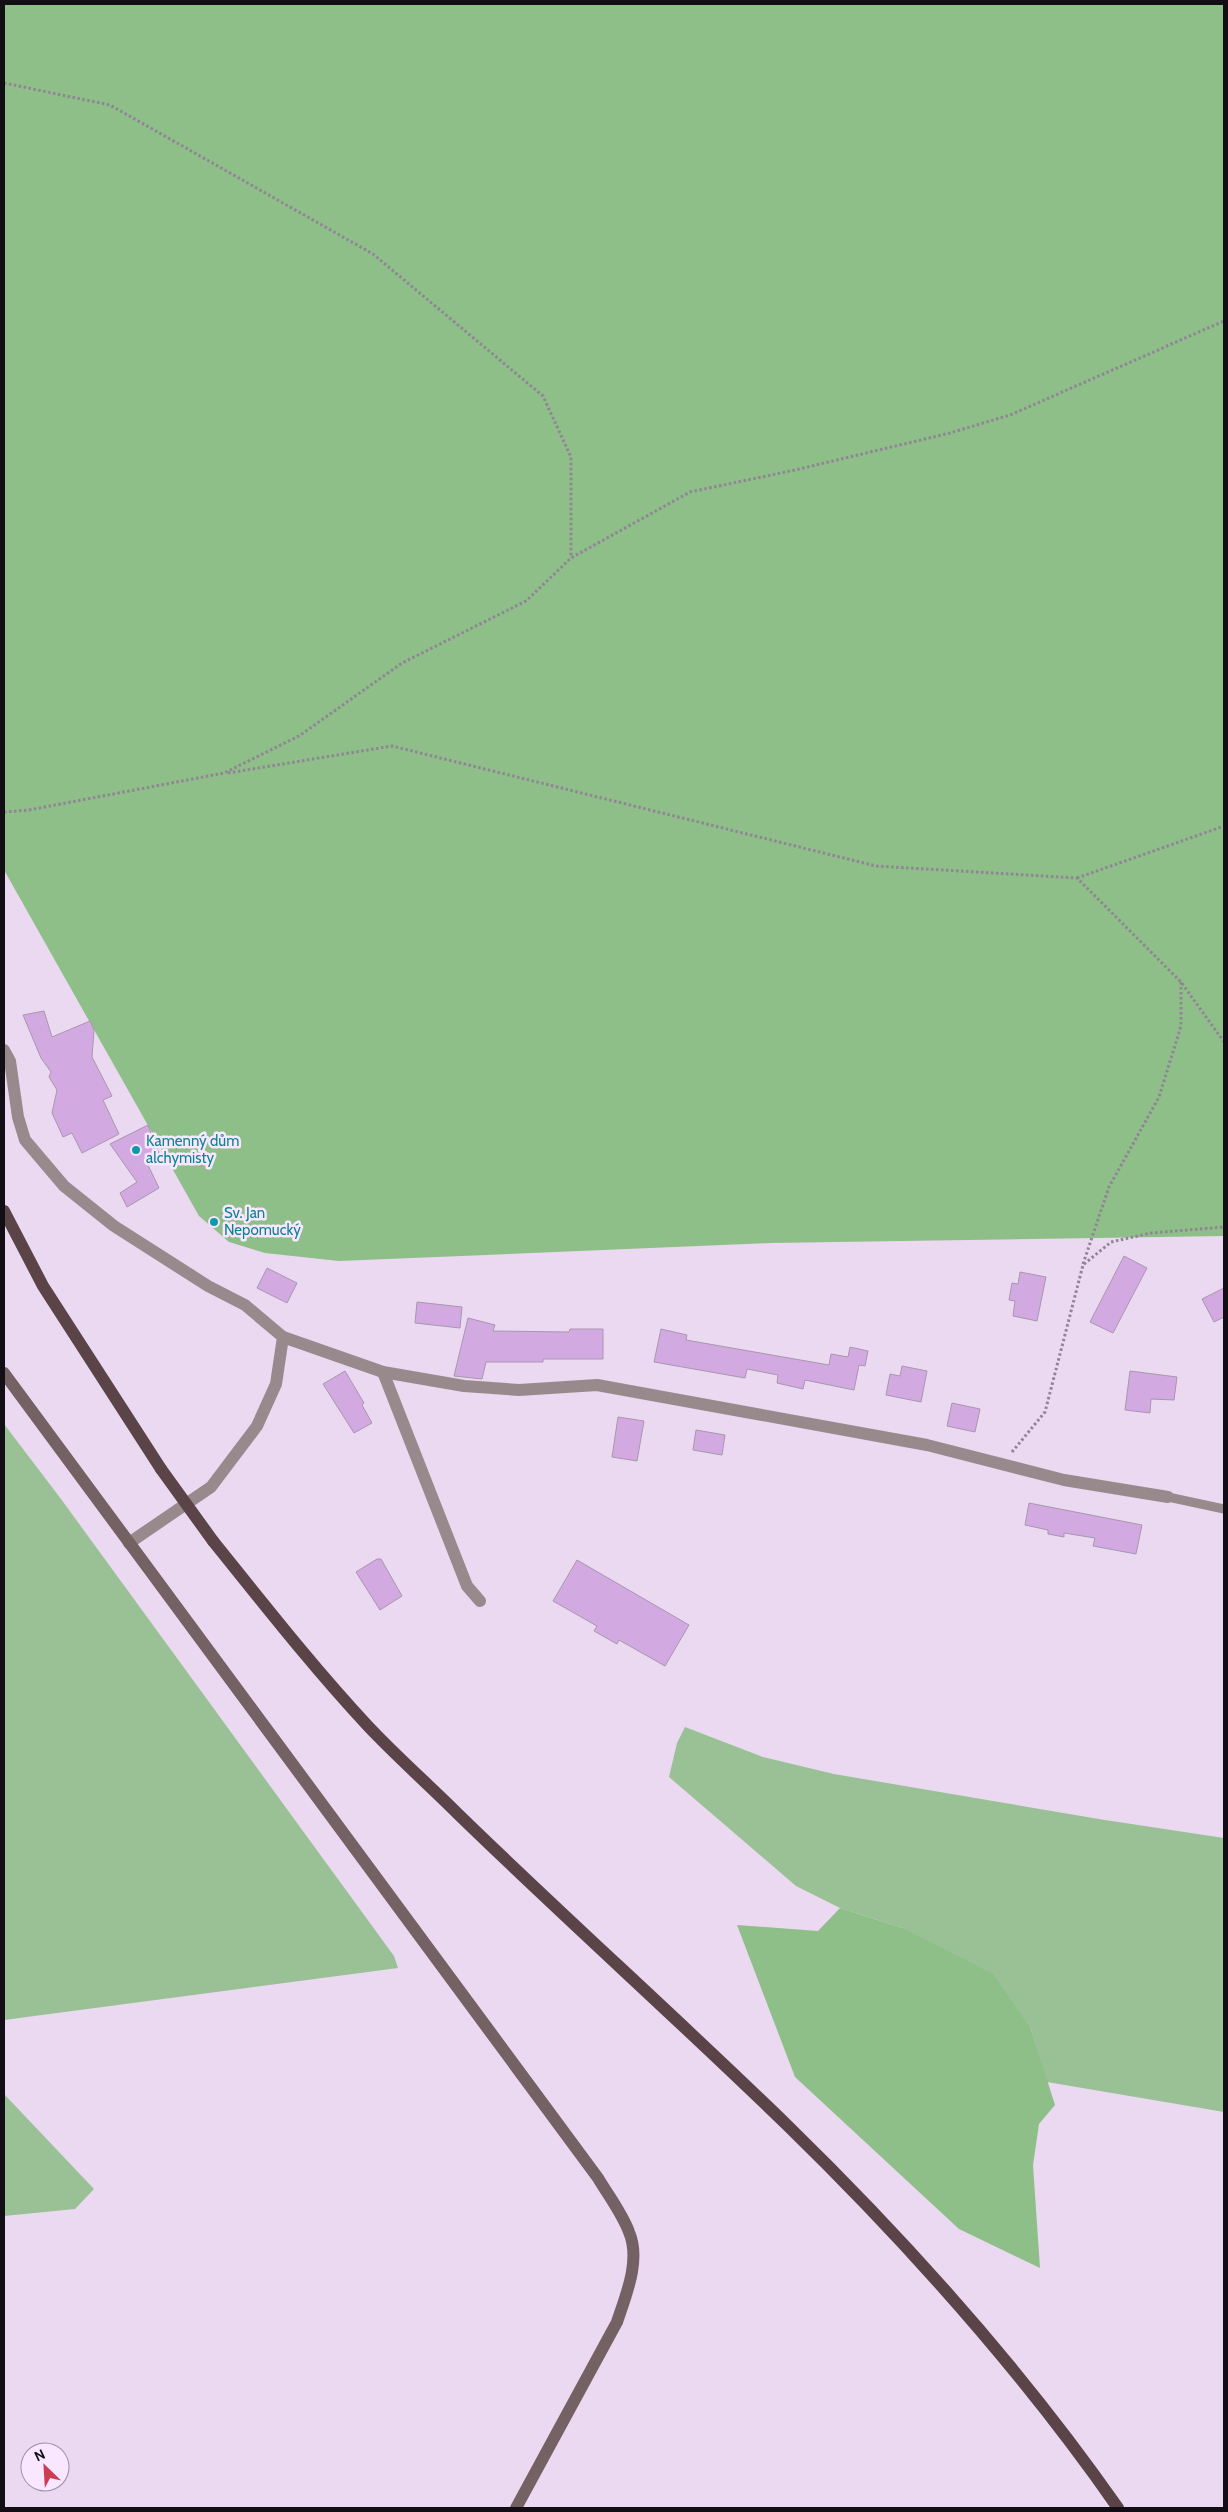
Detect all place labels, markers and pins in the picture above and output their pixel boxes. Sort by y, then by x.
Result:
place label: Kamenný dům alchymisty [146,1132,239,1167]
marker: Kamenný dům alchymisty [130,1144,142,1156]
place label: Sv. Jan Nepomucký [224,1204,301,1239]
marker: Sv. Jan Nepomucký [208,1216,220,1228]

